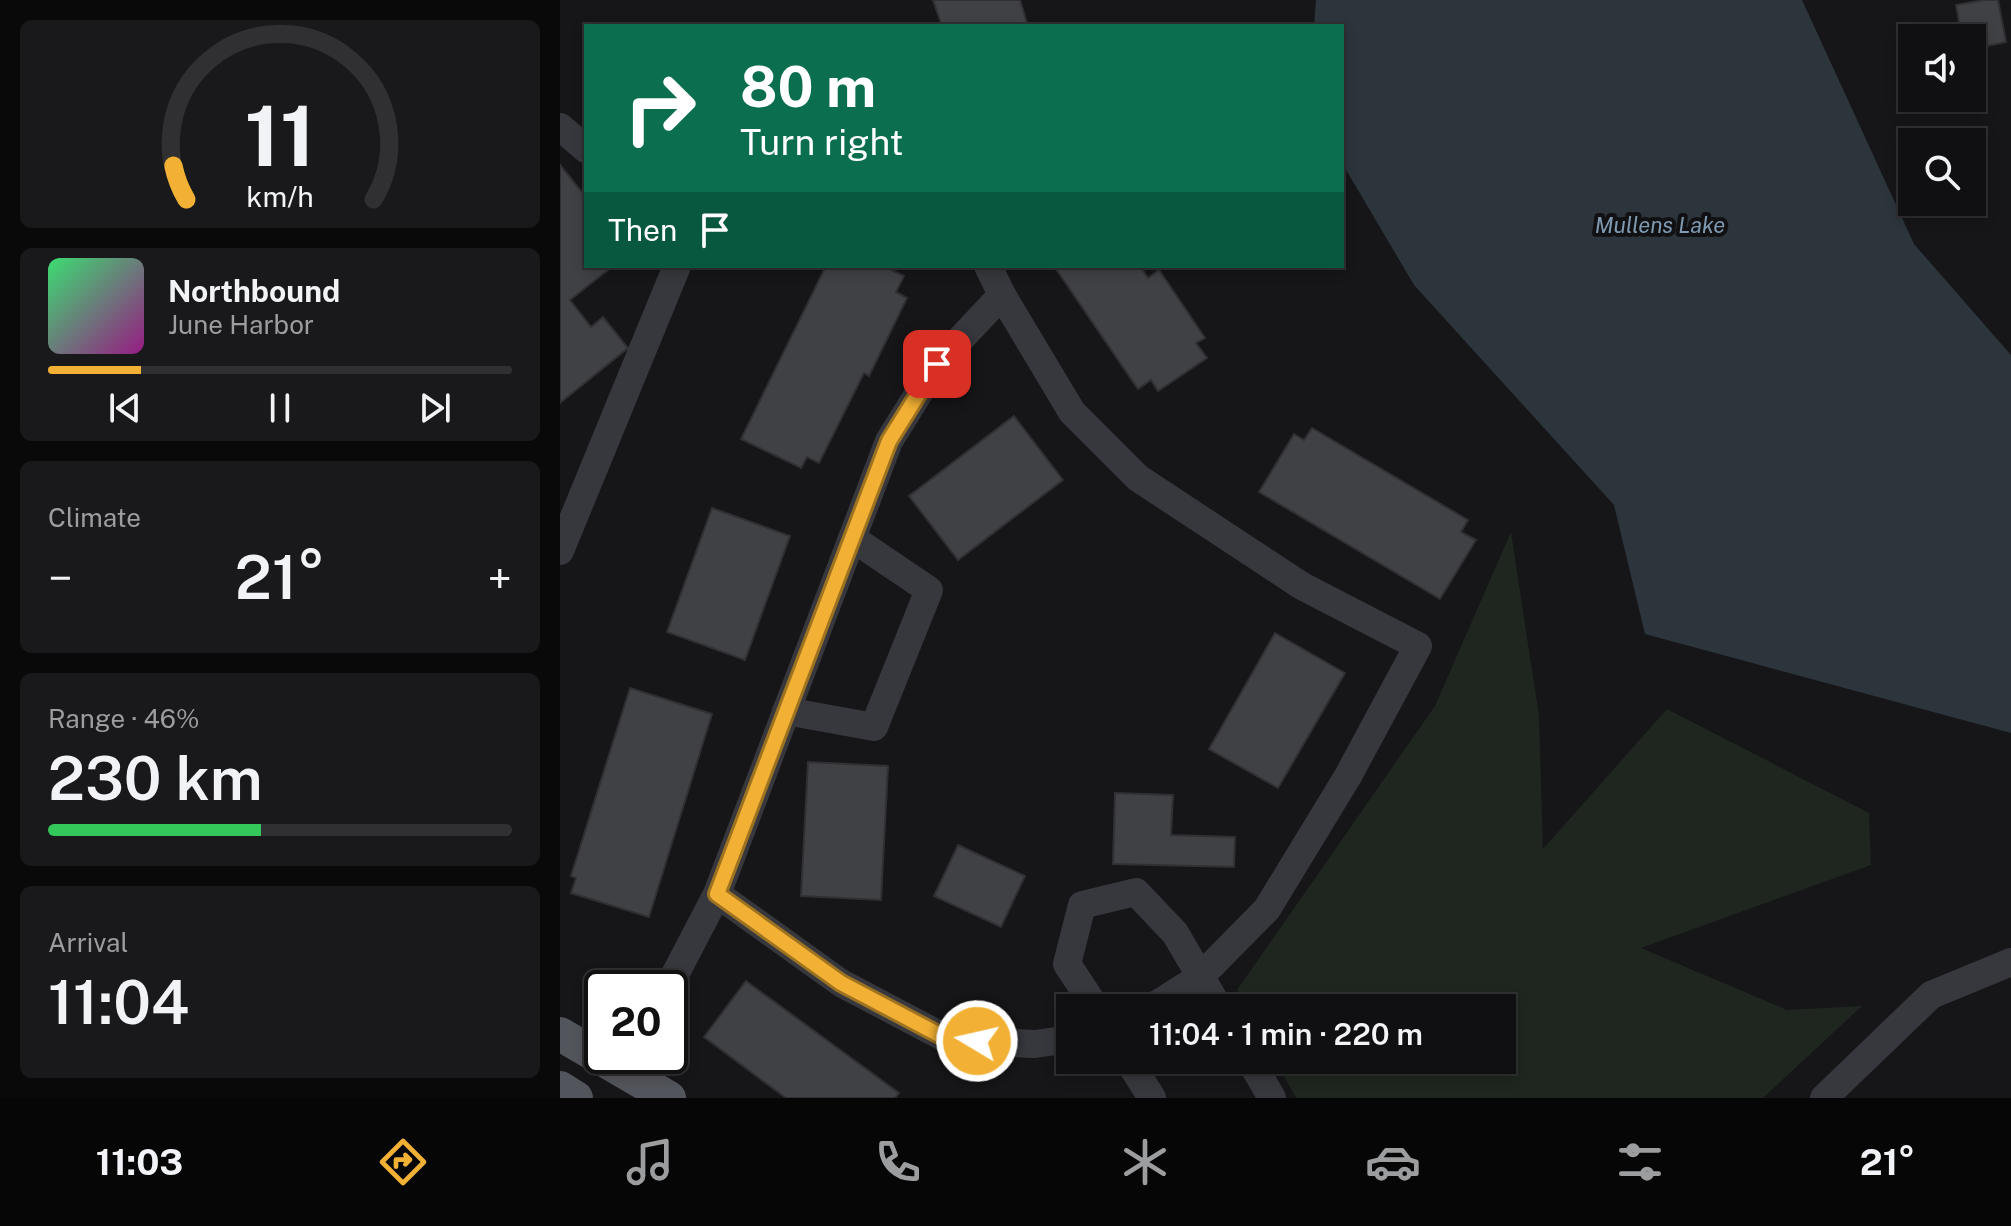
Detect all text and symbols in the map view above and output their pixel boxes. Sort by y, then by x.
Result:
map controls [1898,24,1986,216]
button: sound [1898,24,1986,112]
text: 80 m [740,54,876,120]
icon: right [608,56,712,160]
text: 11 [244,87,316,185]
text: Turn right [740,121,903,163]
button: search [1898,128,1986,216]
text: km/h [246,180,314,213]
icon: arrive [693,208,737,252]
text: Then [608,212,677,248]
water label: Mullens Lake [1595,212,1725,238]
text: Northbound [168,273,340,309]
text: June Harbor [168,309,314,340]
pin [903,330,971,398]
icon: arrive [915,342,959,386]
icon: previous [103,386,147,430]
icon: pause [258,386,302,430]
icon: next [413,386,457,430]
text: Climate [48,502,141,533]
text: 21° [235,542,325,613]
text: − [48,552,72,604]
text: + [488,552,512,604]
text: Range · 46% [48,703,199,734]
text: 230 km [48,743,263,814]
text: Arrival [48,927,128,958]
text: 11:04 [48,967,189,1038]
speed limit sign: 20 [584,970,688,1074]
position arrow [935,999,1019,1083]
text: 11:04 · 1 min · 220 m [1149,1016,1423,1052]
icon: directions [375,1134,431,1190]
icon: music [622,1134,678,1190]
icon: phone [870,1134,926,1190]
icon: climate [1117,1134,1173,1190]
icon: car [1365,1134,1421,1190]
icon: filters [1612,1134,1668,1190]
text: 11:03 [96,1141,183,1183]
text: 21° [1860,1141,1915,1183]

